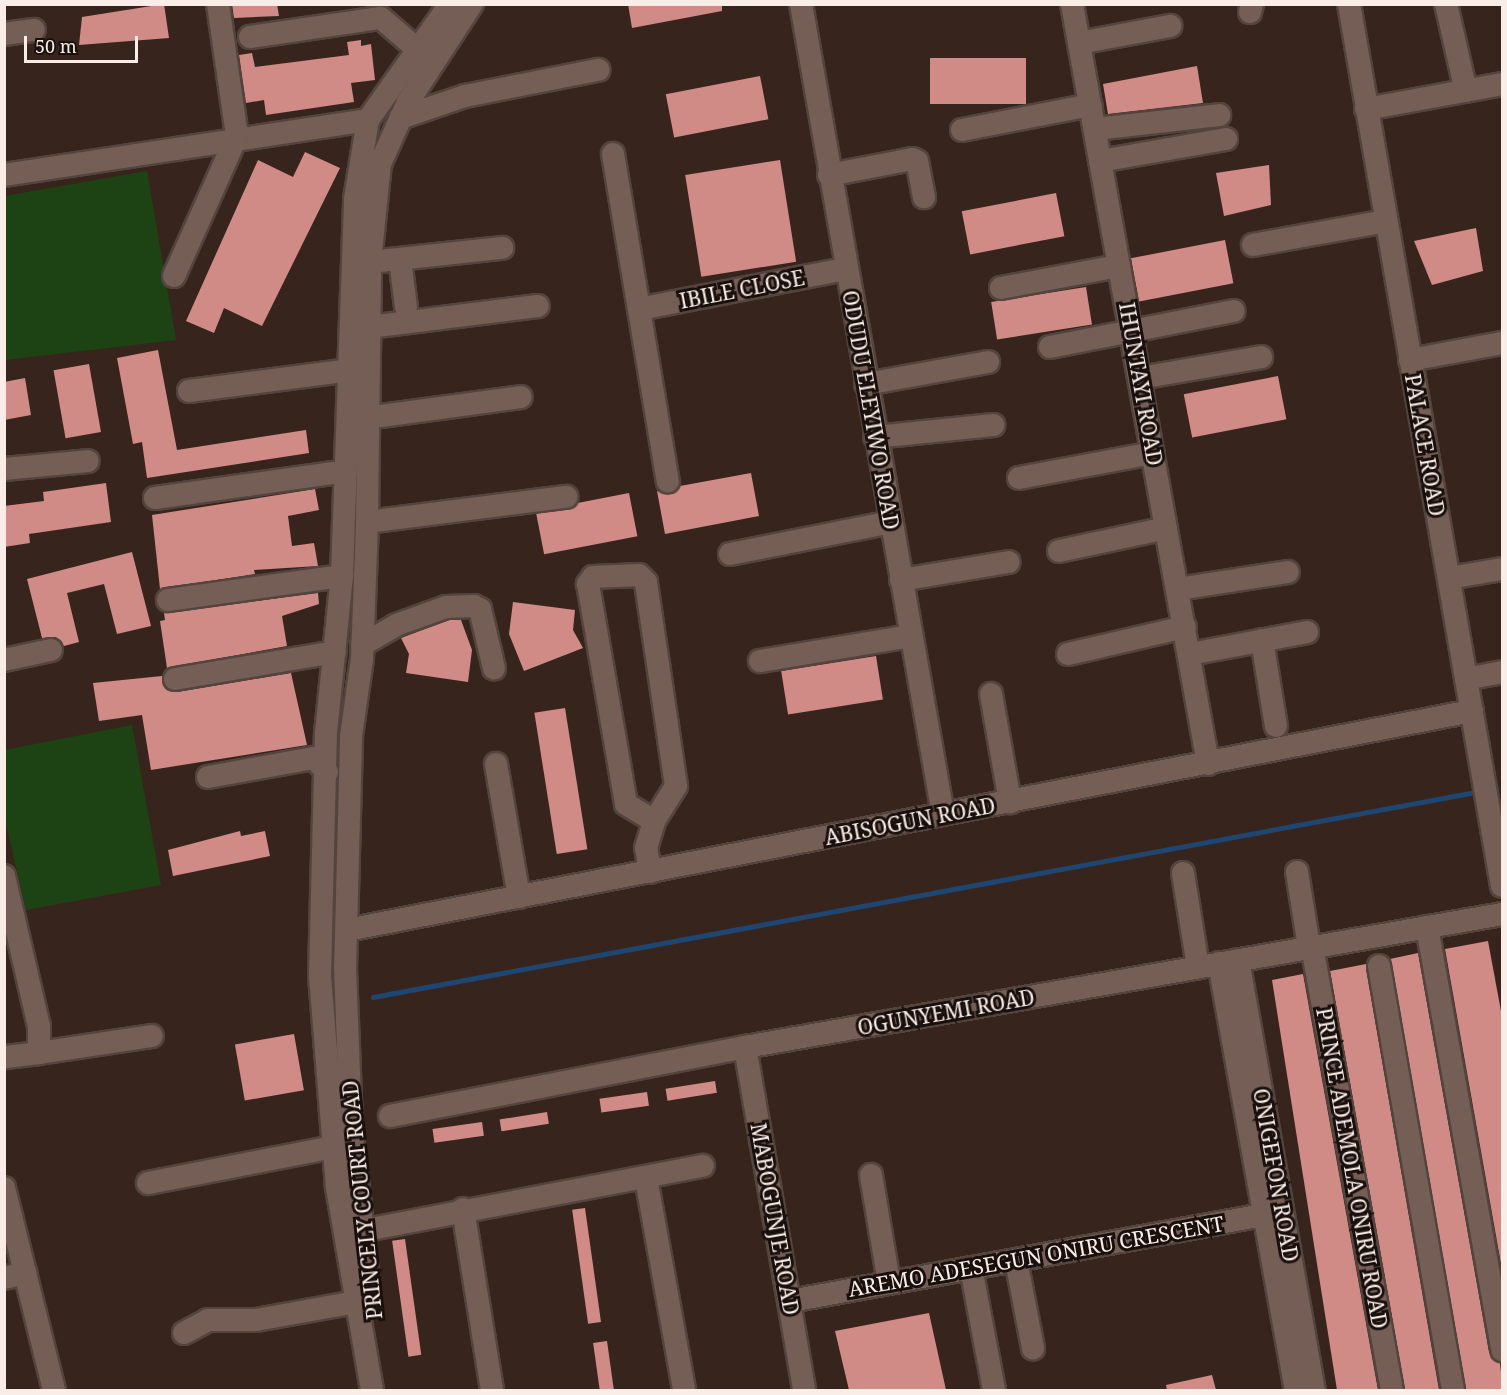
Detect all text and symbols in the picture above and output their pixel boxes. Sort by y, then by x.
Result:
scale bar [27,24,141,62]
text: 50 m [35,34,77,58]
street label: IBILE CLOSE [677,265,807,313]
street label: ODUDU ELEYIWO ROAD [838,288,904,532]
street label: IHUNTAYI ROAD [1114,300,1168,468]
street label: PALACE ROAD [1400,372,1450,518]
street label: ABISOGUN ROAD [823,792,997,850]
street label: OGUNYEMI ROAD [856,984,1036,1040]
street label: PRINCE ADEMOLA ONIRU ROAD [1311,1006,1393,1330]
street label: PRINCELY COURT ROAD [337,1079,387,1321]
street label: ONIGEFON ROAD [1248,1086,1304,1264]
street label: MABOGUNJE ROAD [746,1121,804,1317]
street label: AREMO ADESEGUN ONIRU CRESCENT [846,1211,1226,1301]

